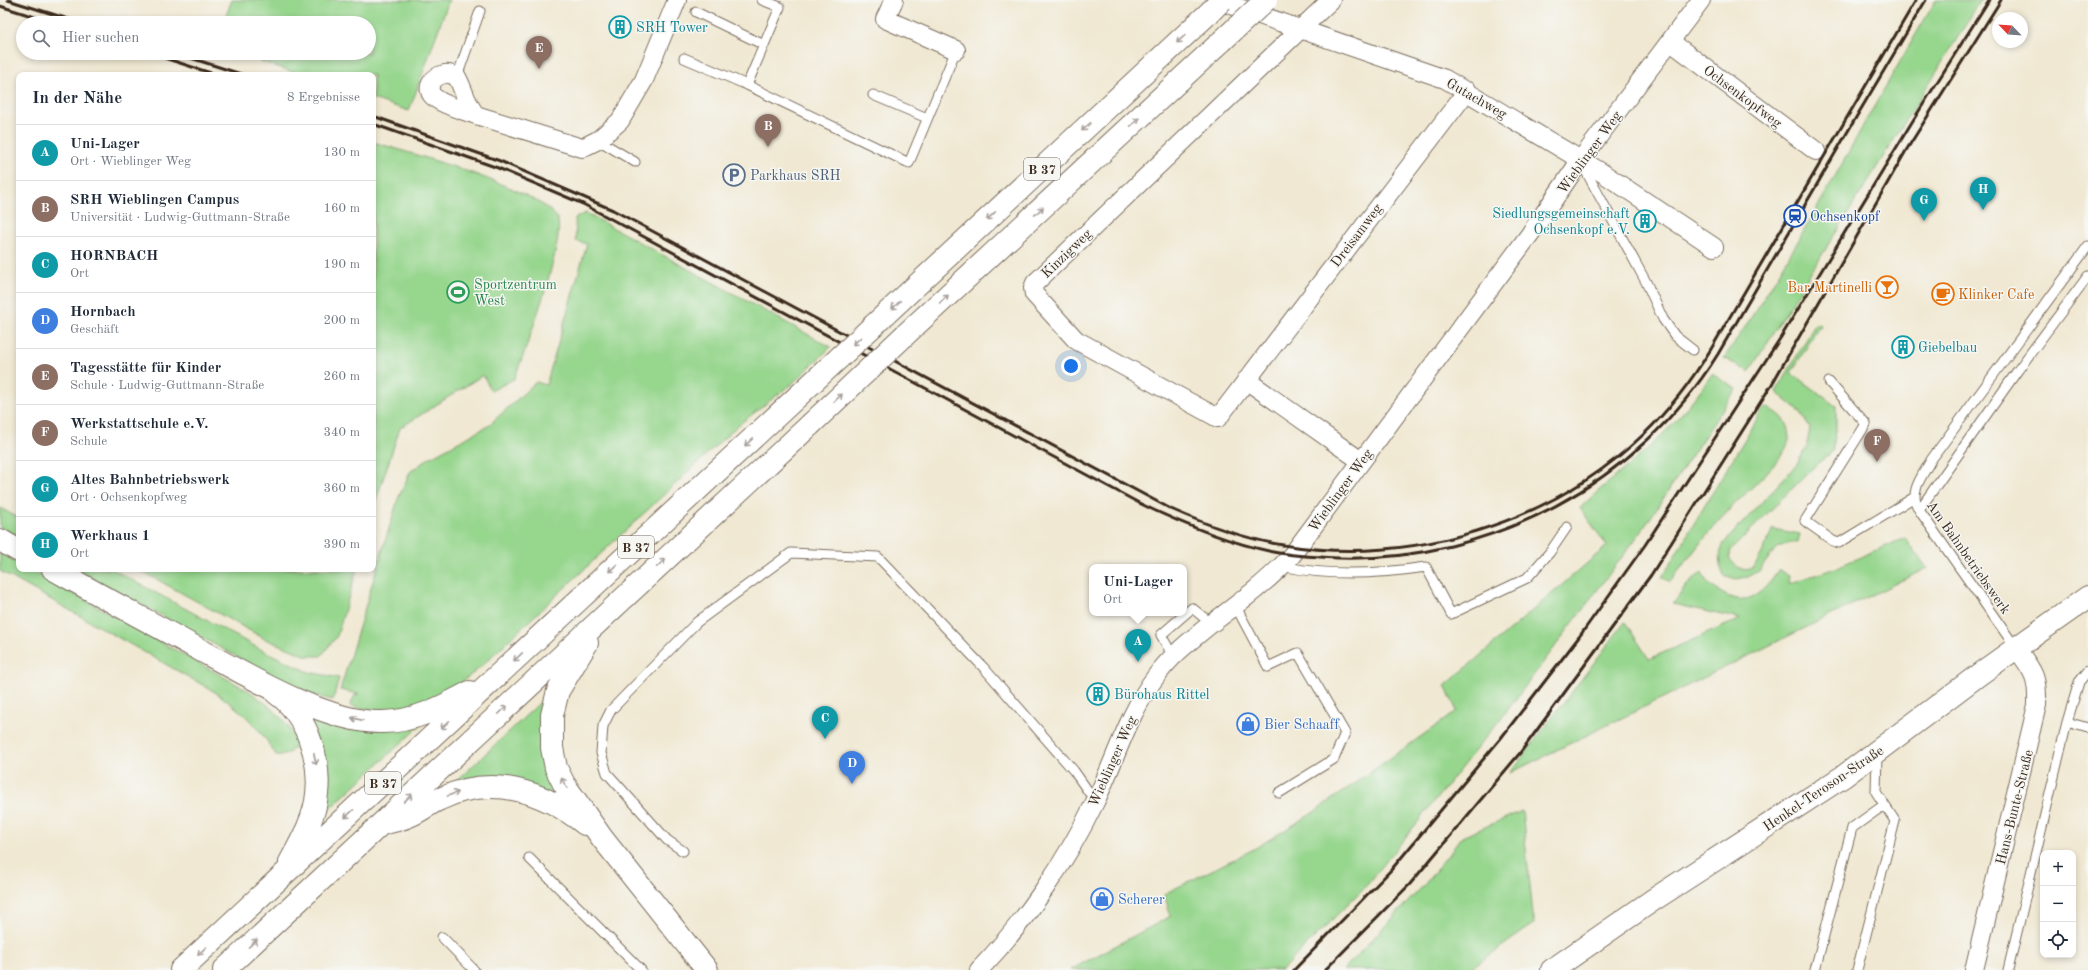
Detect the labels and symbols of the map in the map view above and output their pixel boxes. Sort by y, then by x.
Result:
north arrow [1992,12,2028,48]
building icon: SRH Tower [607,14,633,40]
place label: SRH Tower [636,21,708,35]
one-way arrow [1176,34,1187,43]
pin: E [526,36,552,69]
street label: Ochsenkopfweg [1701,63,1784,131]
street label: Gutachweg [1444,76,1510,122]
street label: Wieblinger Weg [1555,108,1625,196]
pin: B [755,114,781,147]
one-way arrow [1130,118,1140,127]
one-way arrow [1081,123,1092,132]
road number: B 37 [1024,158,1060,180]
parking icon: Parkhaus SRH [721,162,747,188]
place label: Parkhaus SRH [750,169,841,183]
pin: H [1970,177,1996,210]
pin: G [1911,188,1937,221]
street label: Dreisamweg [1329,201,1385,270]
station icon: Ochsenkopf [1782,203,1808,229]
one-way arrow [1034,206,1044,215]
place label: Siedlungsgemeinschaft Ochsenkopf e.V. [1492,207,1630,237]
building icon: Siedlungsgemeinschaft Ochsenkopf e.V. [1632,208,1658,234]
place label: Ochsenkopf [1810,210,1881,224]
one-way arrow [986,211,996,221]
street label: Kinzigweg [1039,226,1095,281]
bar icon: Bar Martinelli [1874,274,1900,300]
place label: Sportzentrum West [474,278,557,308]
sports icon: Sportzentrum West [445,279,471,305]
place label: Bar Martinelli [1787,281,1872,295]
cafe icon: Klinker Cafe [1930,281,1956,307]
place label: Klinker Cafe [1958,288,2034,302]
one-way arrow [939,294,949,304]
one-way arrow [891,300,901,309]
building icon: Giebelbau [1890,334,1916,360]
one-way arrow [853,336,863,345]
place label: Giebelbau [1918,341,1978,355]
your location [1061,356,1081,376]
one-way arrow [833,393,843,403]
pin: F [1864,429,1890,462]
one-way arrow [744,437,754,446]
street label: Wieblinger Weg [1306,446,1376,534]
street label: Am Bahnbetriebswerk [1924,498,2013,617]
road number: B 37 [618,536,654,558]
one-way arrow [656,559,666,568]
one-way arrow [608,564,618,573]
pin: A [1125,629,1151,662]
one-way arrow [513,652,523,662]
building icon: Bürohaus Rittel [1085,681,1111,707]
place label: Bürohaus Rittel [1114,688,1210,702]
one-way arrow [498,705,508,715]
pin: C [812,706,838,739]
shop icon: Bier Schaaff [1235,711,1261,737]
street label: Wieblinger Weg [1087,713,1139,809]
one-way arrow [351,715,364,723]
place label: Bier Schaaff [1264,718,1340,732]
one-way arrow [439,721,450,730]
street label: Henkel-Teroson-Straße [1761,743,1886,834]
street label: Hans-Bunte-Straße [1994,748,2036,866]
pin: D [839,751,865,784]
one-way arrow [311,752,319,765]
road number: B 37 [365,772,401,794]
one-way arrow [559,777,567,789]
one-way arrow [447,790,460,797]
one-way arrow [402,794,412,803]
one-way arrow [344,809,354,819]
shop icon: Scherer [1089,886,1115,912]
place label: Scherer [1118,893,1165,907]
one-way arrow [248,938,258,948]
one-way arrow [197,946,207,955]

